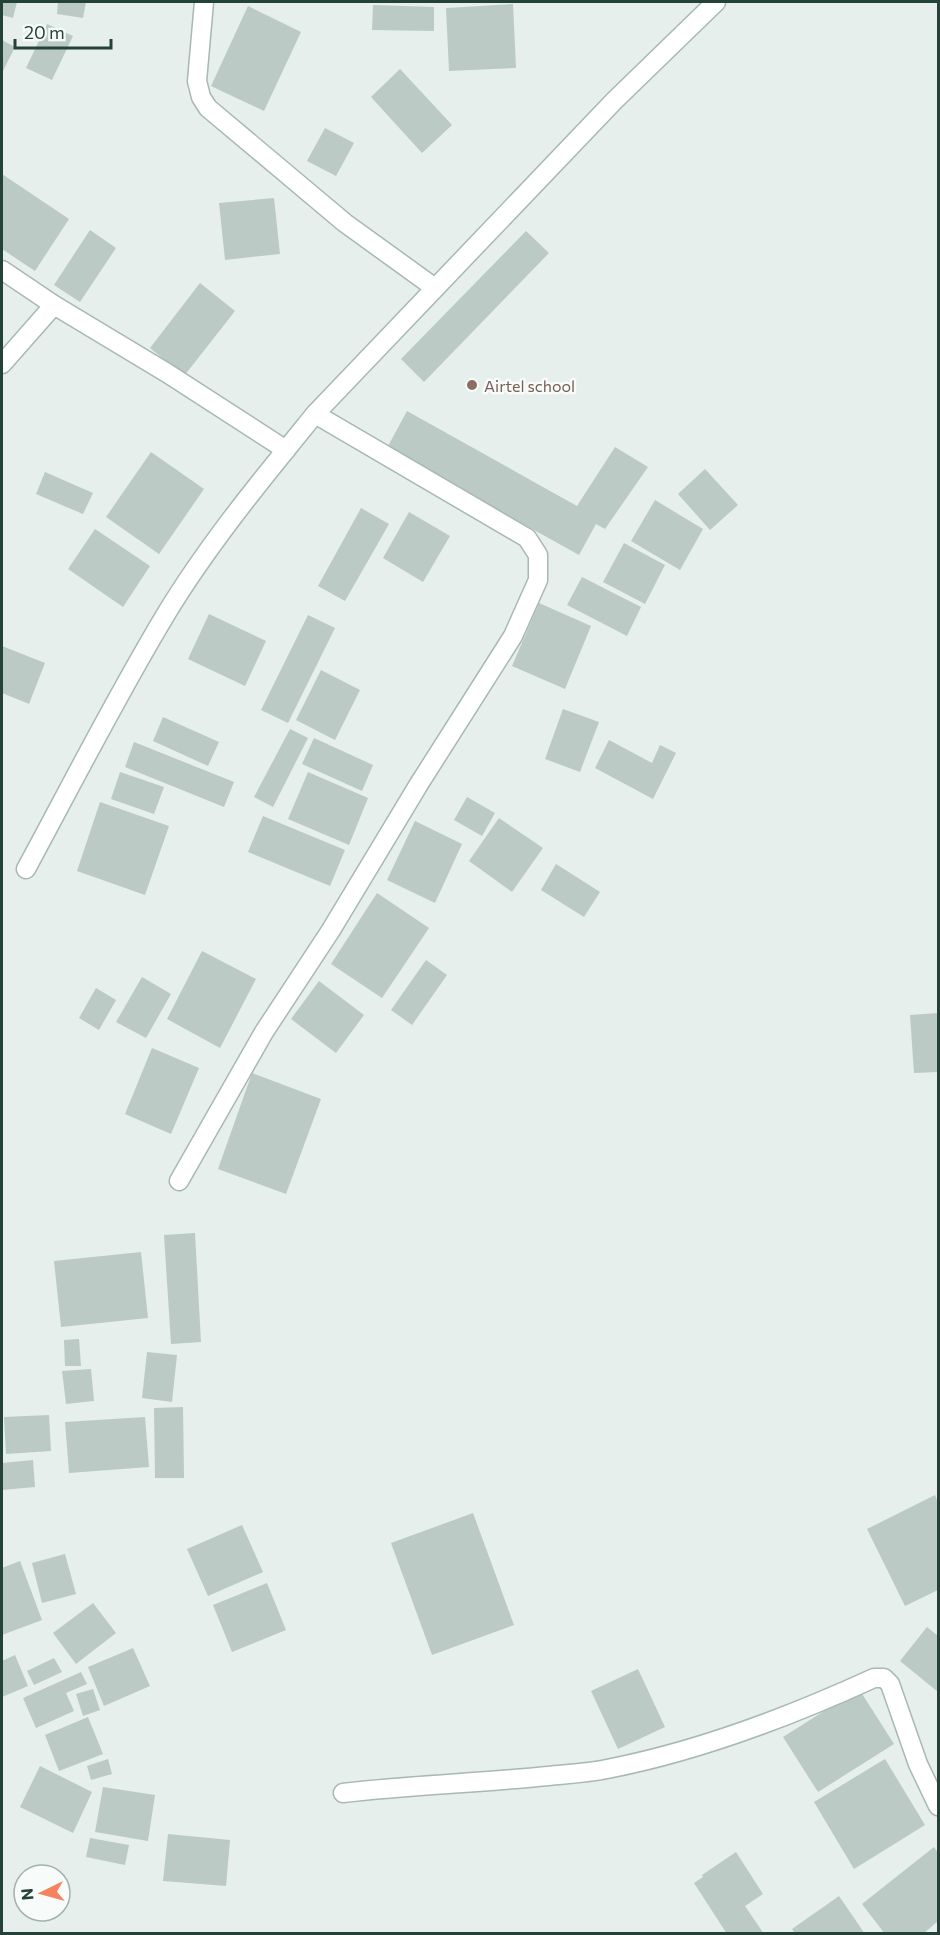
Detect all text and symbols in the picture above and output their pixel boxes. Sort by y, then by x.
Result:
scale bar [15,12,111,50]
text: 20 m [24,21,65,43]
place label: Airtel school [484,376,575,395]
marker: Airtel school [465,378,479,392]
north arrow [12,1863,72,1923]
text: N [17,1888,37,1901]

